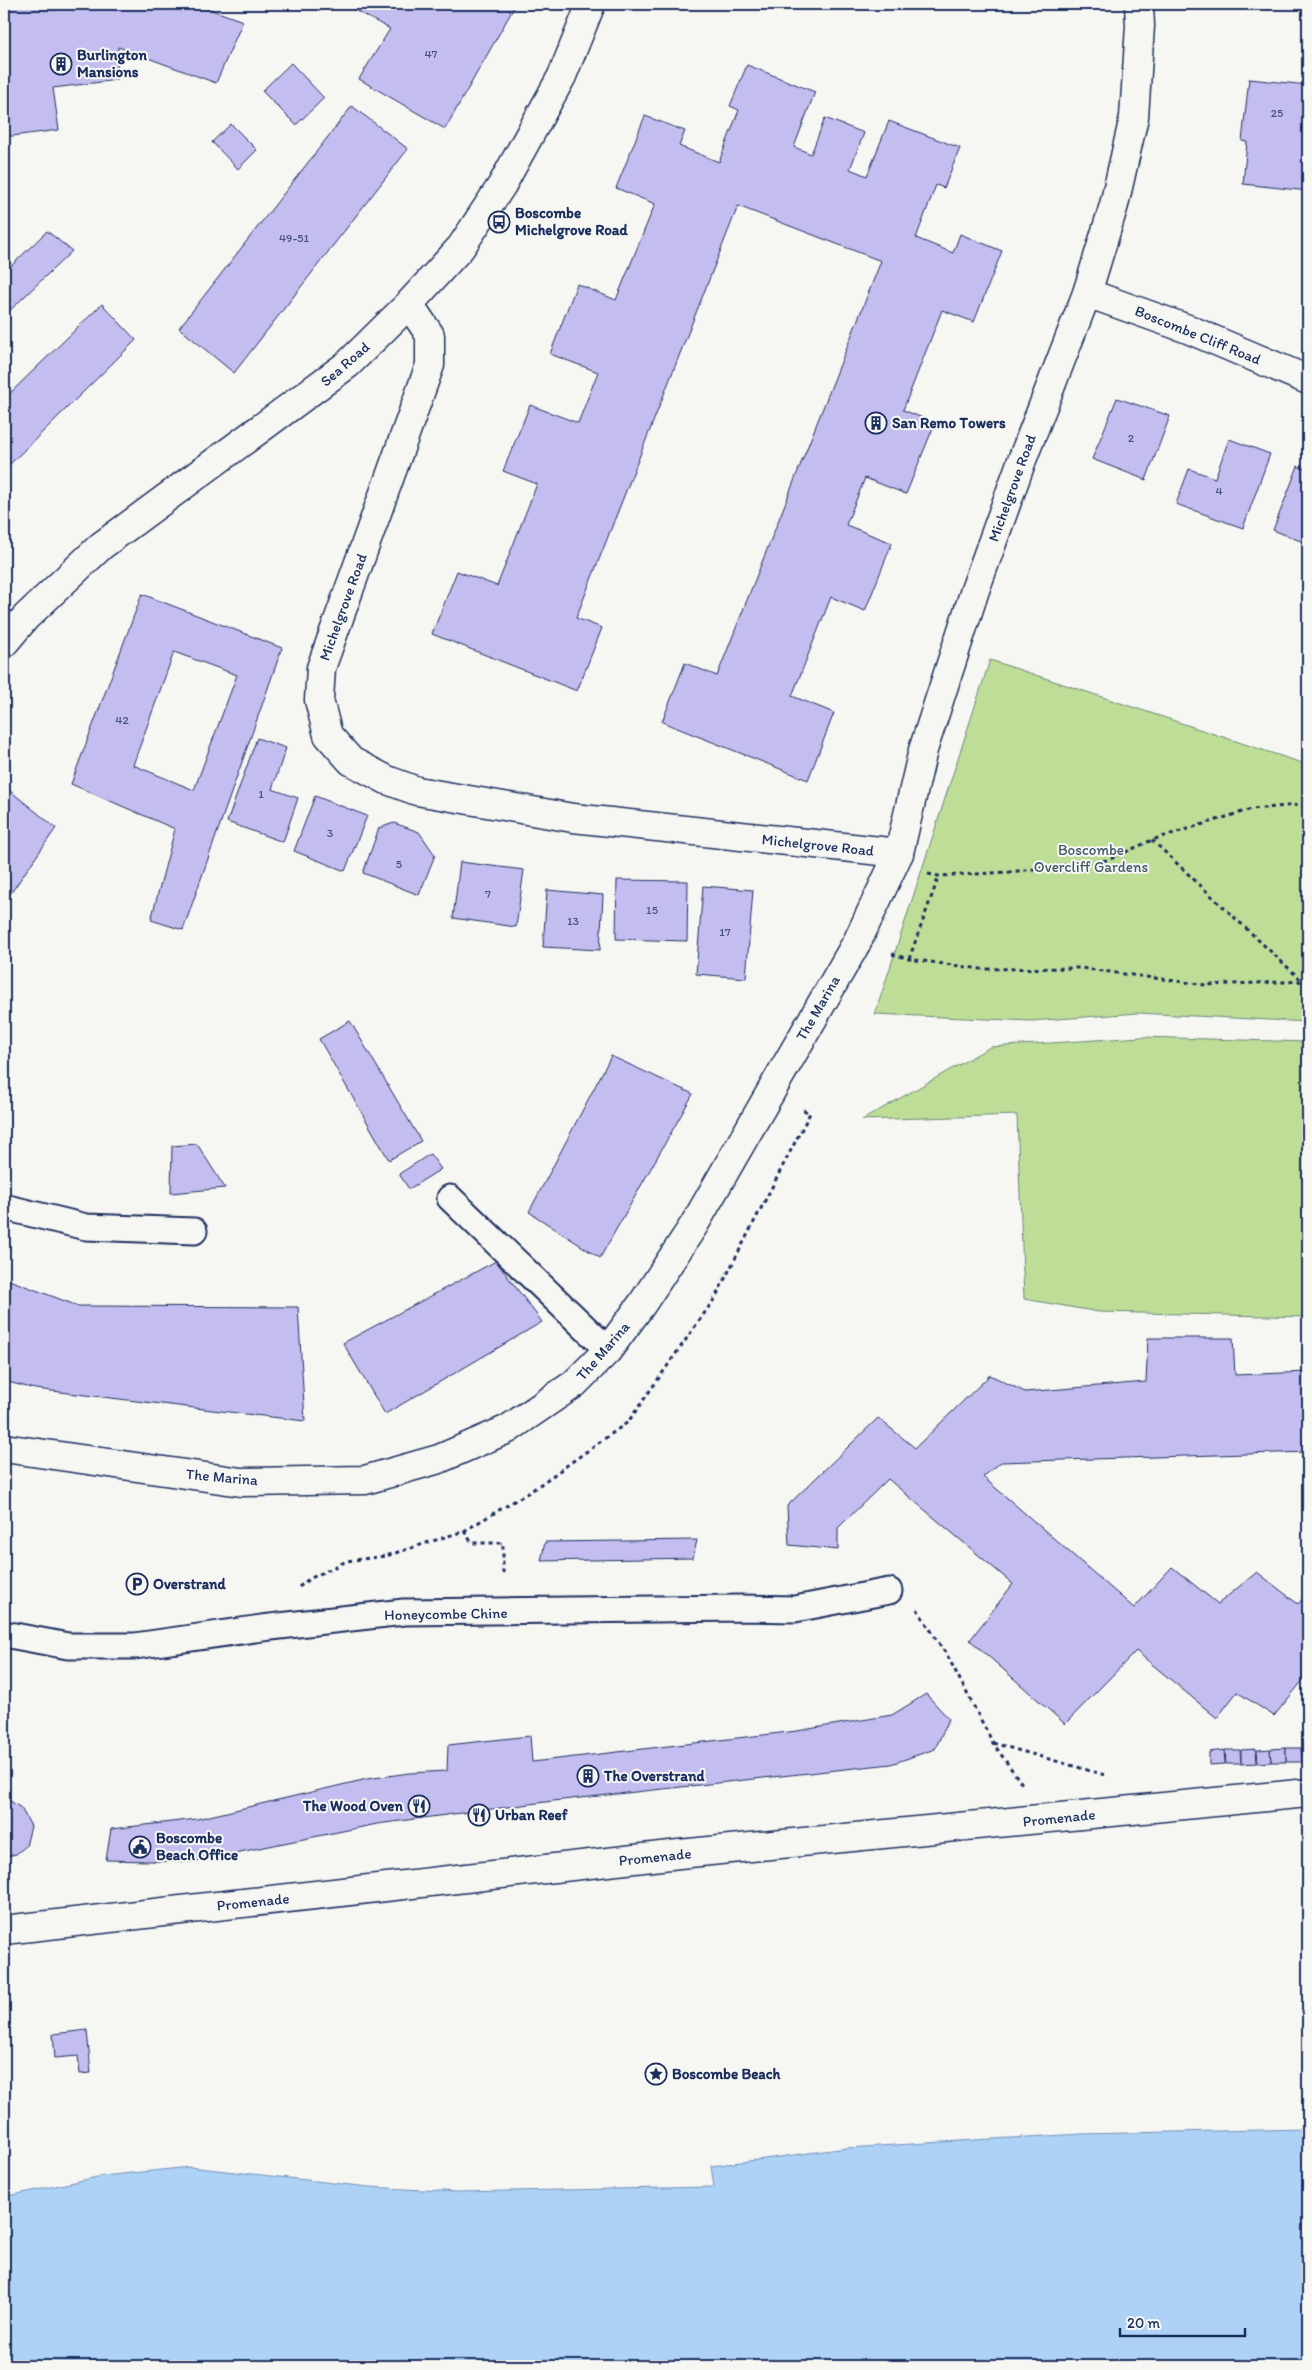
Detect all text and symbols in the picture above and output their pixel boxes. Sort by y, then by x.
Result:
place label: Burlington Mansions [77,46,147,81]
house number: 47 [424,47,438,61]
building icon: Burlington Mansions [49,52,73,76]
house number: 25 [1271,106,1283,120]
place label: Boscombe Michelgrove Road [515,204,629,240]
bus stop icon: Boscombe Michelgrove Road [487,210,511,234]
house number: 49-51 [279,231,310,245]
street label: Boscombe Cliff Road [1132,301,1264,369]
street label: Sea Road [317,337,374,390]
building icon: San Remo Towers [864,411,888,435]
place label: San Remo Towers [892,414,1006,432]
street label: Michelgrove Road [984,431,1040,544]
house number: 2 [1128,431,1135,445]
house number: 4 [1215,484,1223,498]
street label: Michelgrove Road [315,550,371,663]
house number: 42 [115,713,129,727]
house number: 1 [258,787,264,801]
house number: 3 [327,826,334,840]
street label: Michelgrove Road [761,830,876,860]
park label: Boscombe Overcliff Gardens [1034,841,1148,876]
house number: 5 [396,857,402,871]
house number: 7 [485,887,491,901]
house number: 15 [646,903,658,917]
house number: 13 [567,914,580,928]
house number: 17 [719,925,731,939]
street label: The Marina [792,972,844,1044]
street label: The Marina [572,1318,634,1384]
street label: The Marina [185,1465,259,1489]
parking icon: Overstrand [125,1572,149,1596]
place label: Overstrand [153,1575,227,1593]
street label: Honeycombe Chine [384,1604,508,1624]
building icon: The Overstrand [576,1764,600,1788]
place label: The Overstrand [603,1767,705,1785]
restaurant icon: The Wood Oven [407,1794,431,1818]
place label: The Wood Oven [302,1797,404,1815]
restaurant icon: Urban Reef [467,1803,491,1827]
street label: Promenade [1022,1805,1096,1831]
place label: Urban Reef [495,1806,568,1824]
place label: Boscombe Beach Office [156,1829,238,1864]
public building icon: Boscombe Beach Office [128,1835,152,1859]
street label: Promenade [618,1844,692,1870]
street label: Promenade [216,1889,290,1915]
place icon: Boscombe Beach [644,2062,668,2086]
place label: Boscombe Beach [672,2065,782,2083]
scale bar [1120,2305,1244,2337]
text: 20 m [1127,2314,1161,2332]

